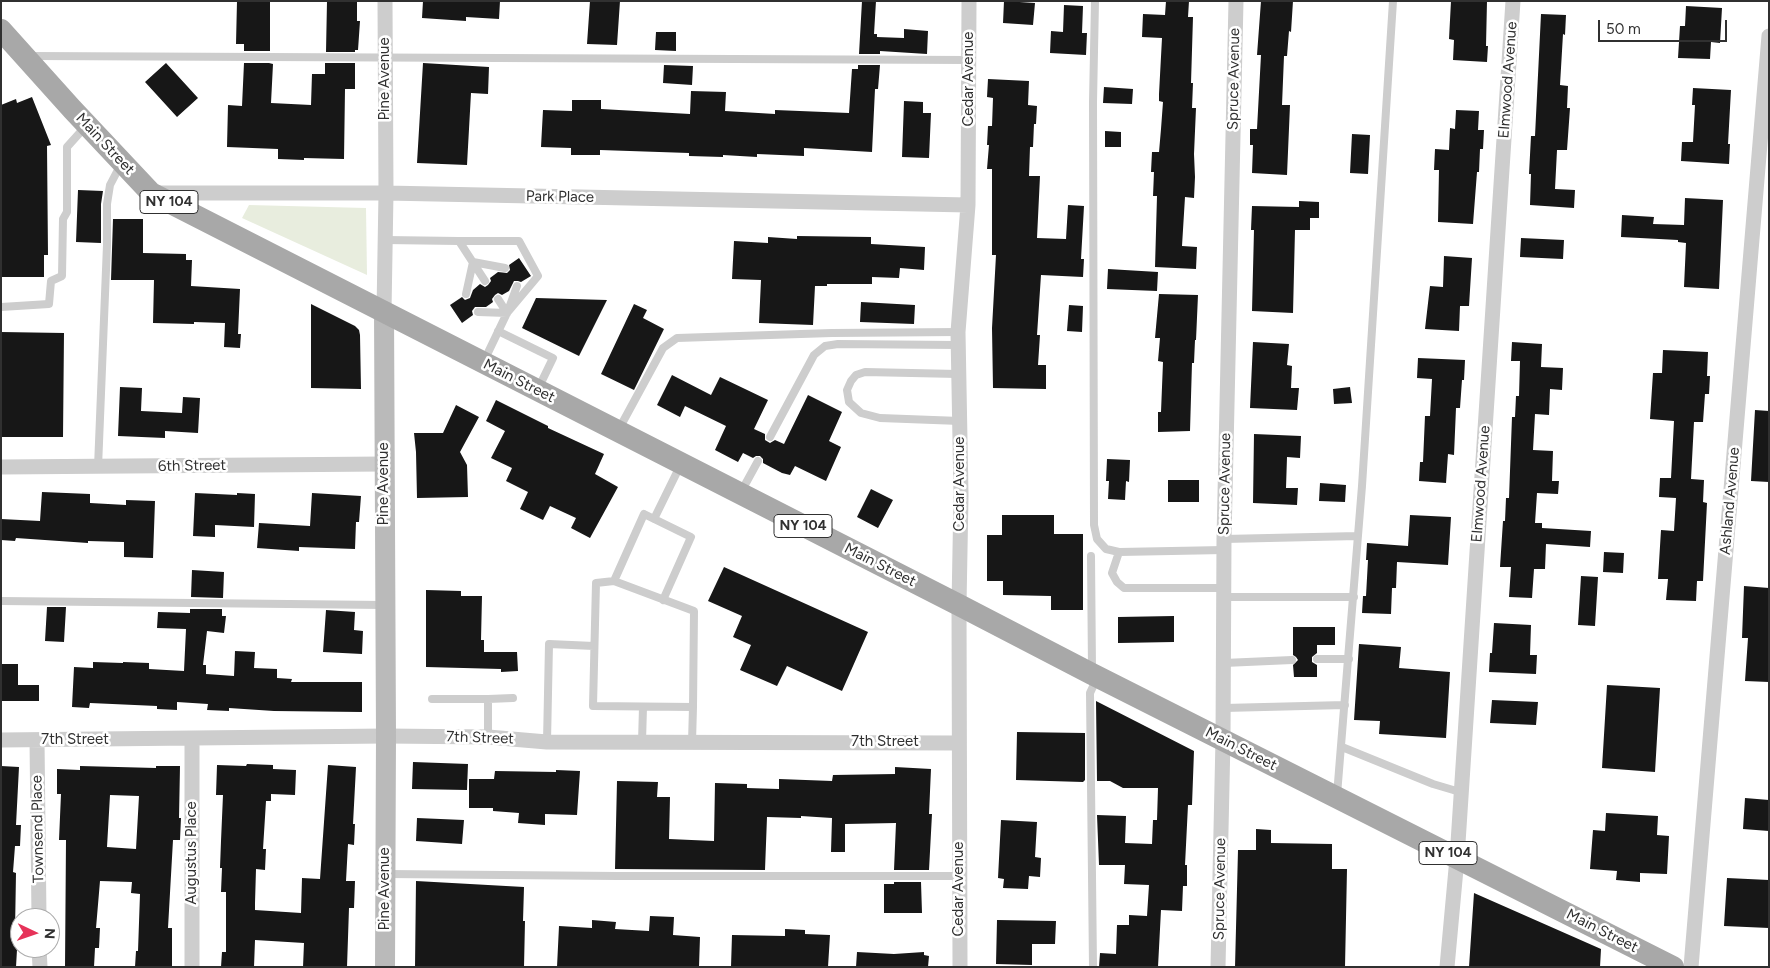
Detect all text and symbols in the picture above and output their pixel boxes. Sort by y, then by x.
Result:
scale bar [1600,10,1729,42]
text: 50 m [1606,20,1641,38]
street label: Elmwood Avenue [1495,21,1521,139]
street label: Spruce Avenue [1224,28,1244,130]
street label: Cedar Avenue [960,32,978,126]
street label: Pine Avenue [376,37,394,121]
street label: Main Street [72,109,138,179]
street label: Park Place [526,187,594,207]
road number: NY 104 [140,190,198,213]
street label: Main Street [480,355,558,407]
street label: Elmwood Avenue [1468,425,1494,543]
street label: Spruce Avenue [1215,433,1235,535]
street label: Cedar Avenue [951,437,969,531]
street label: Pine Avenue [375,442,393,526]
street label: Ashland Avenue [1716,446,1744,556]
street label: 6th Street [158,456,226,476]
road number: NY 104 [774,514,832,538]
street label: Main Street [841,539,919,591]
street label: Main Street [1202,723,1280,775]
street label: 7th Street [446,728,514,748]
street label: 7th Street [41,731,109,749]
street label: 7th Street [851,733,919,751]
street label: Townsend Place [28,775,48,883]
street label: Augustus Place [183,801,201,905]
street label: Spruce Avenue [1210,838,1230,940]
road number: NY 104 [1419,841,1477,864]
street label: Cedar Avenue [950,842,968,936]
street label: Pine Avenue [376,847,394,931]
street label: Main Street [1563,905,1641,957]
north arrow [10,908,60,958]
text: N [41,928,58,940]

